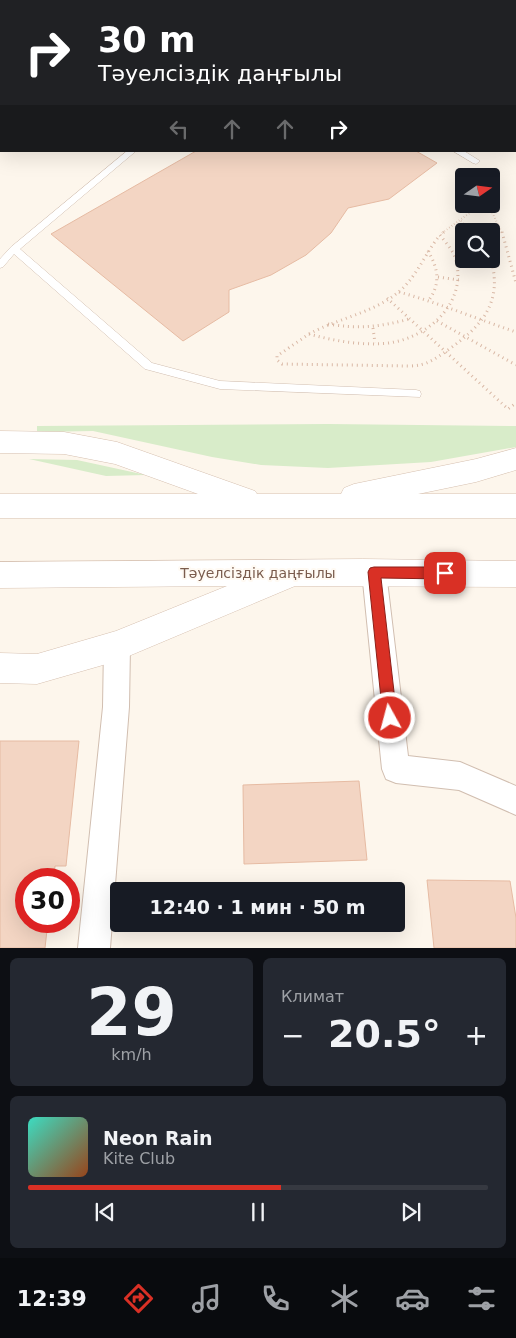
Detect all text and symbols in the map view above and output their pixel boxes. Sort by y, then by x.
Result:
icon: right [15,20,80,85]
text: 30 m [98,20,195,60]
text: Тәуелсіздік даңғылы [98,61,342,86]
icon: left [165,115,193,143]
icon: ahead [218,115,246,143]
icon: ahead [271,115,299,143]
icon: right [324,115,352,143]
north arrow [455,168,500,212]
map controls [455,168,500,268]
button: search [455,223,500,268]
pin [424,552,466,594]
icon: arrive [431,559,459,587]
street label: Тәуелсіздік даңғылы [179,565,336,581]
position arrow [363,691,415,743]
speed limit sign: 30 [15,868,80,933]
text: 12:40 · 1 мин · 50 m [149,896,366,918]
text: 29 [86,975,177,1050]
text: Климат [281,987,344,1006]
text: 20.5° [328,1012,441,1056]
text: − [281,1019,304,1052]
text: + [465,1019,488,1052]
text: km/h [111,1045,152,1064]
text: Neon Rain [103,1127,212,1149]
text: Kite Club [103,1149,175,1168]
icon: previous [91,1198,119,1226]
icon: pause [244,1198,272,1226]
icon: next [397,1198,425,1226]
icon: directions [121,1281,156,1316]
icon: music [189,1281,224,1316]
icon: phone [258,1281,293,1316]
icon: climate [327,1281,362,1316]
icon: car [395,1281,430,1316]
icon: filters [464,1281,499,1316]
text: 12:39 [17,1286,87,1311]

